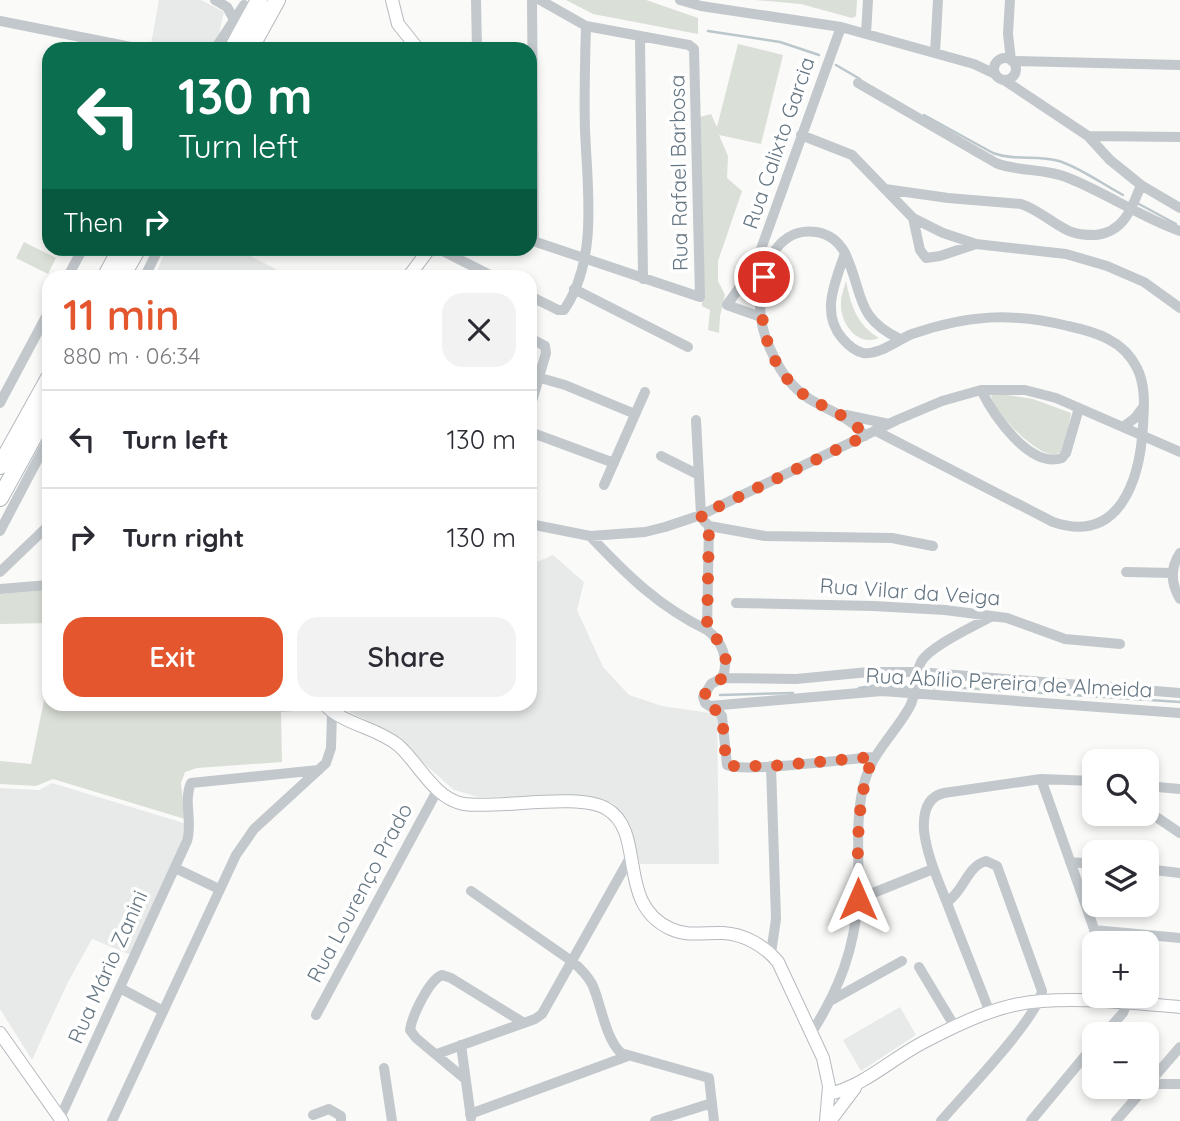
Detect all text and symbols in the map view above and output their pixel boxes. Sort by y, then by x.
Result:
street label: Rua Calixto Garcia [736,53,820,232]
text: 130 m [178,65,312,126]
icon: left [63,70,154,161]
street label: Rua Rafael Barbosa [663,75,693,271]
text: Turn left [178,126,299,166]
icon: right [137,203,175,241]
text: Then [63,206,123,239]
pin [734,247,794,307]
icon: arrive [745,258,783,296]
text: 11 min [63,288,180,341]
button: close [442,293,516,367]
text: 880 m · 06:34 [63,341,200,370]
icon: left [63,420,101,458]
text: Turn left [122,423,229,456]
text: 130 m [446,423,516,456]
icon: right [63,518,101,556]
text: Turn right [122,521,244,554]
text: 130 m [446,521,516,554]
street label: Rua Vilar da Veiga [819,572,1001,610]
button: Exit [63,617,283,697]
button: Share [297,617,516,697]
street label: Rua Abílio Pereira de Almeida [865,662,1153,702]
map controls [1082,749,1159,1099]
button: search [1082,749,1159,826]
street label: Rua Lourenço Prado [301,798,417,987]
button: layers [1082,840,1159,917]
position arrow [821,862,895,936]
street label: Rua Mário Zanini [62,886,152,1047]
button: + [1082,931,1159,1008]
button: − [1082,1022,1159,1099]

